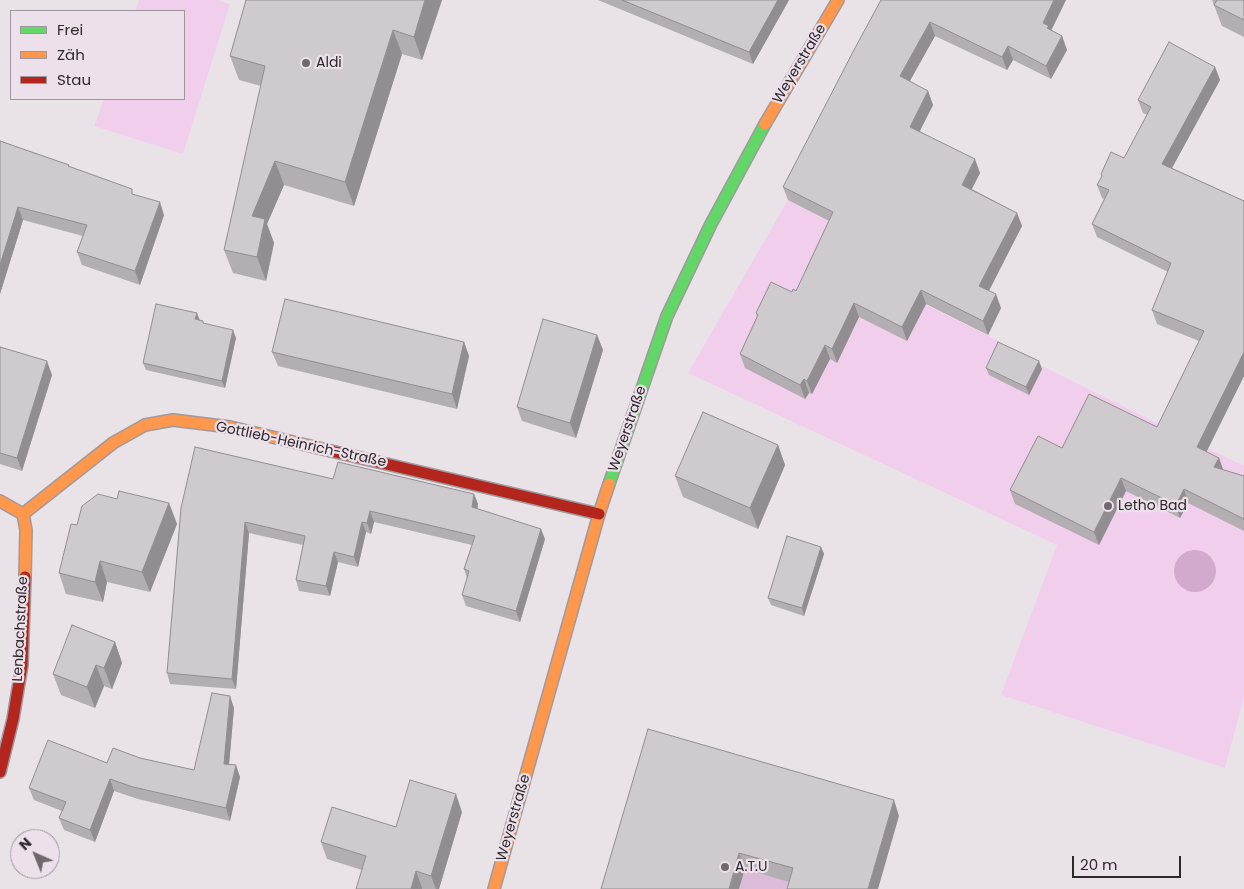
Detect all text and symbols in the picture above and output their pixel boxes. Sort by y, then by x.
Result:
legend [10,10,185,100]
text: Frei [57,19,83,40]
street label: Weyerstraße [770,21,830,107]
text: Zäh [57,44,85,65]
place label: Aldi [316,55,342,71]
marker: Aldi [300,57,312,69]
text: Stau [57,69,91,90]
street label: Weyerstraße [605,384,651,474]
street label: Gottlieb-Heinrich-Straße [214,419,388,471]
place label: Letho Bad [1118,498,1187,514]
marker: Letho Bad [1102,500,1114,512]
street label: Lenbachstraße [10,576,32,682]
street label: Weyerstraße [494,773,534,863]
north arrow [10,829,60,879]
text: N [15,833,36,855]
scale bar [1074,846,1183,878]
text: 20 m [1080,854,1118,875]
place label: A.T.U [735,859,767,875]
marker: A.T.U [719,861,731,873]

